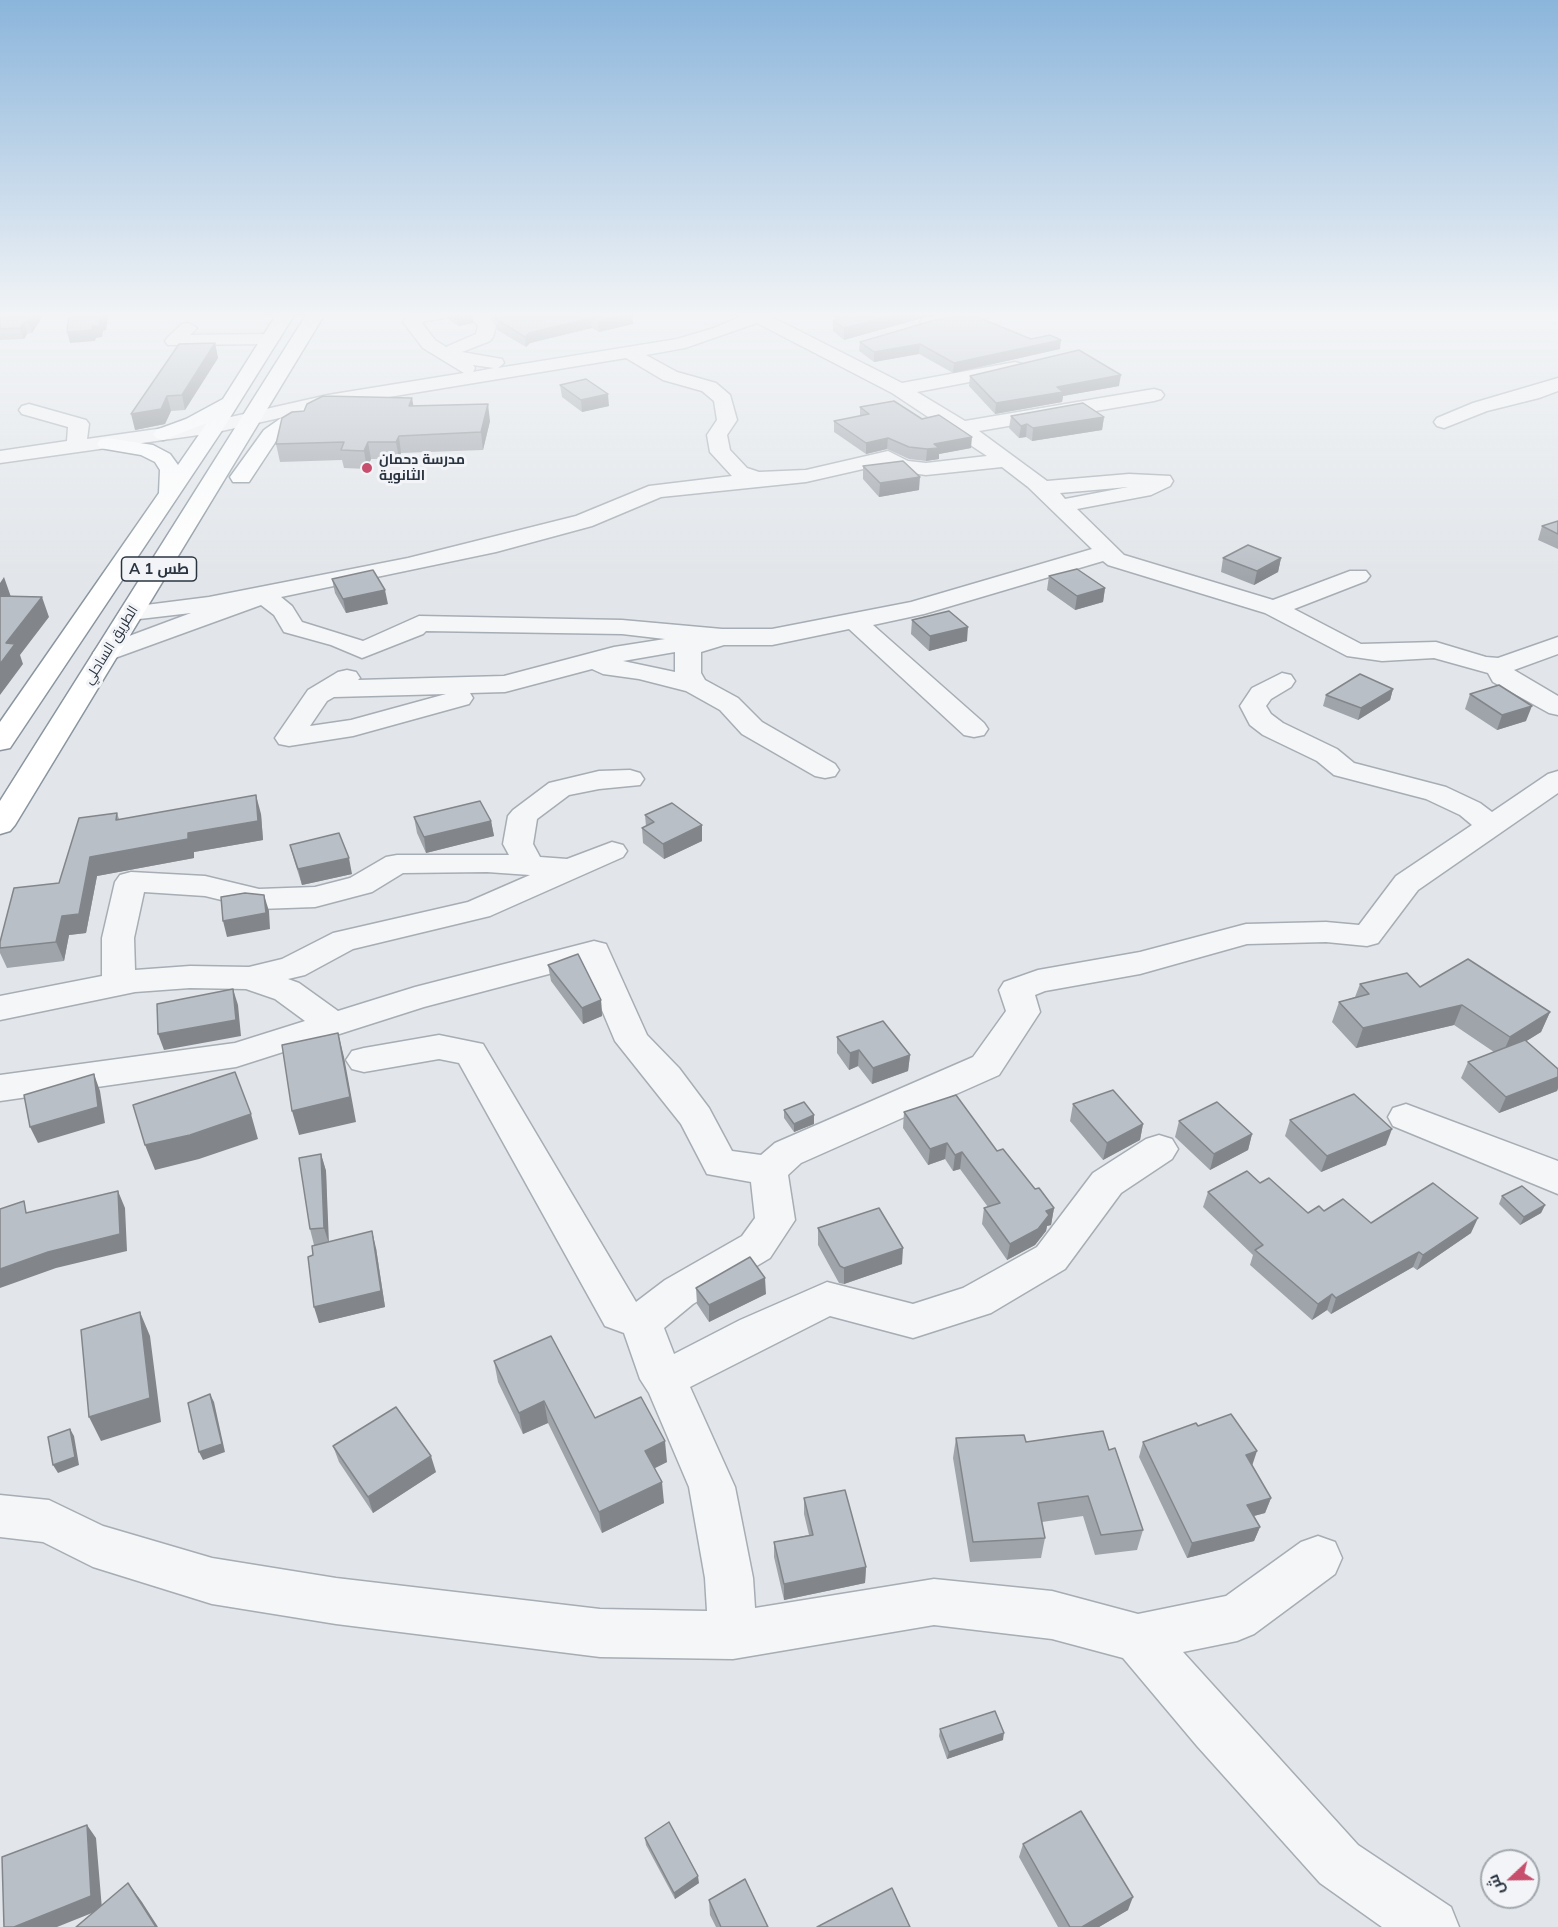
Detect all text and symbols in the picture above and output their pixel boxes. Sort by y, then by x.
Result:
place label: مدرسة دحمان الثانوية [379,452,465,484]
marker: مدرسة دحمان الثانوية [360,461,374,475]
road number: A 1 طس [122,557,196,581]
street label: الطريق الساحلي [80,603,142,687]
north arrow [1480,1849,1540,1909]
text: ش [1482,1872,1508,1898]

